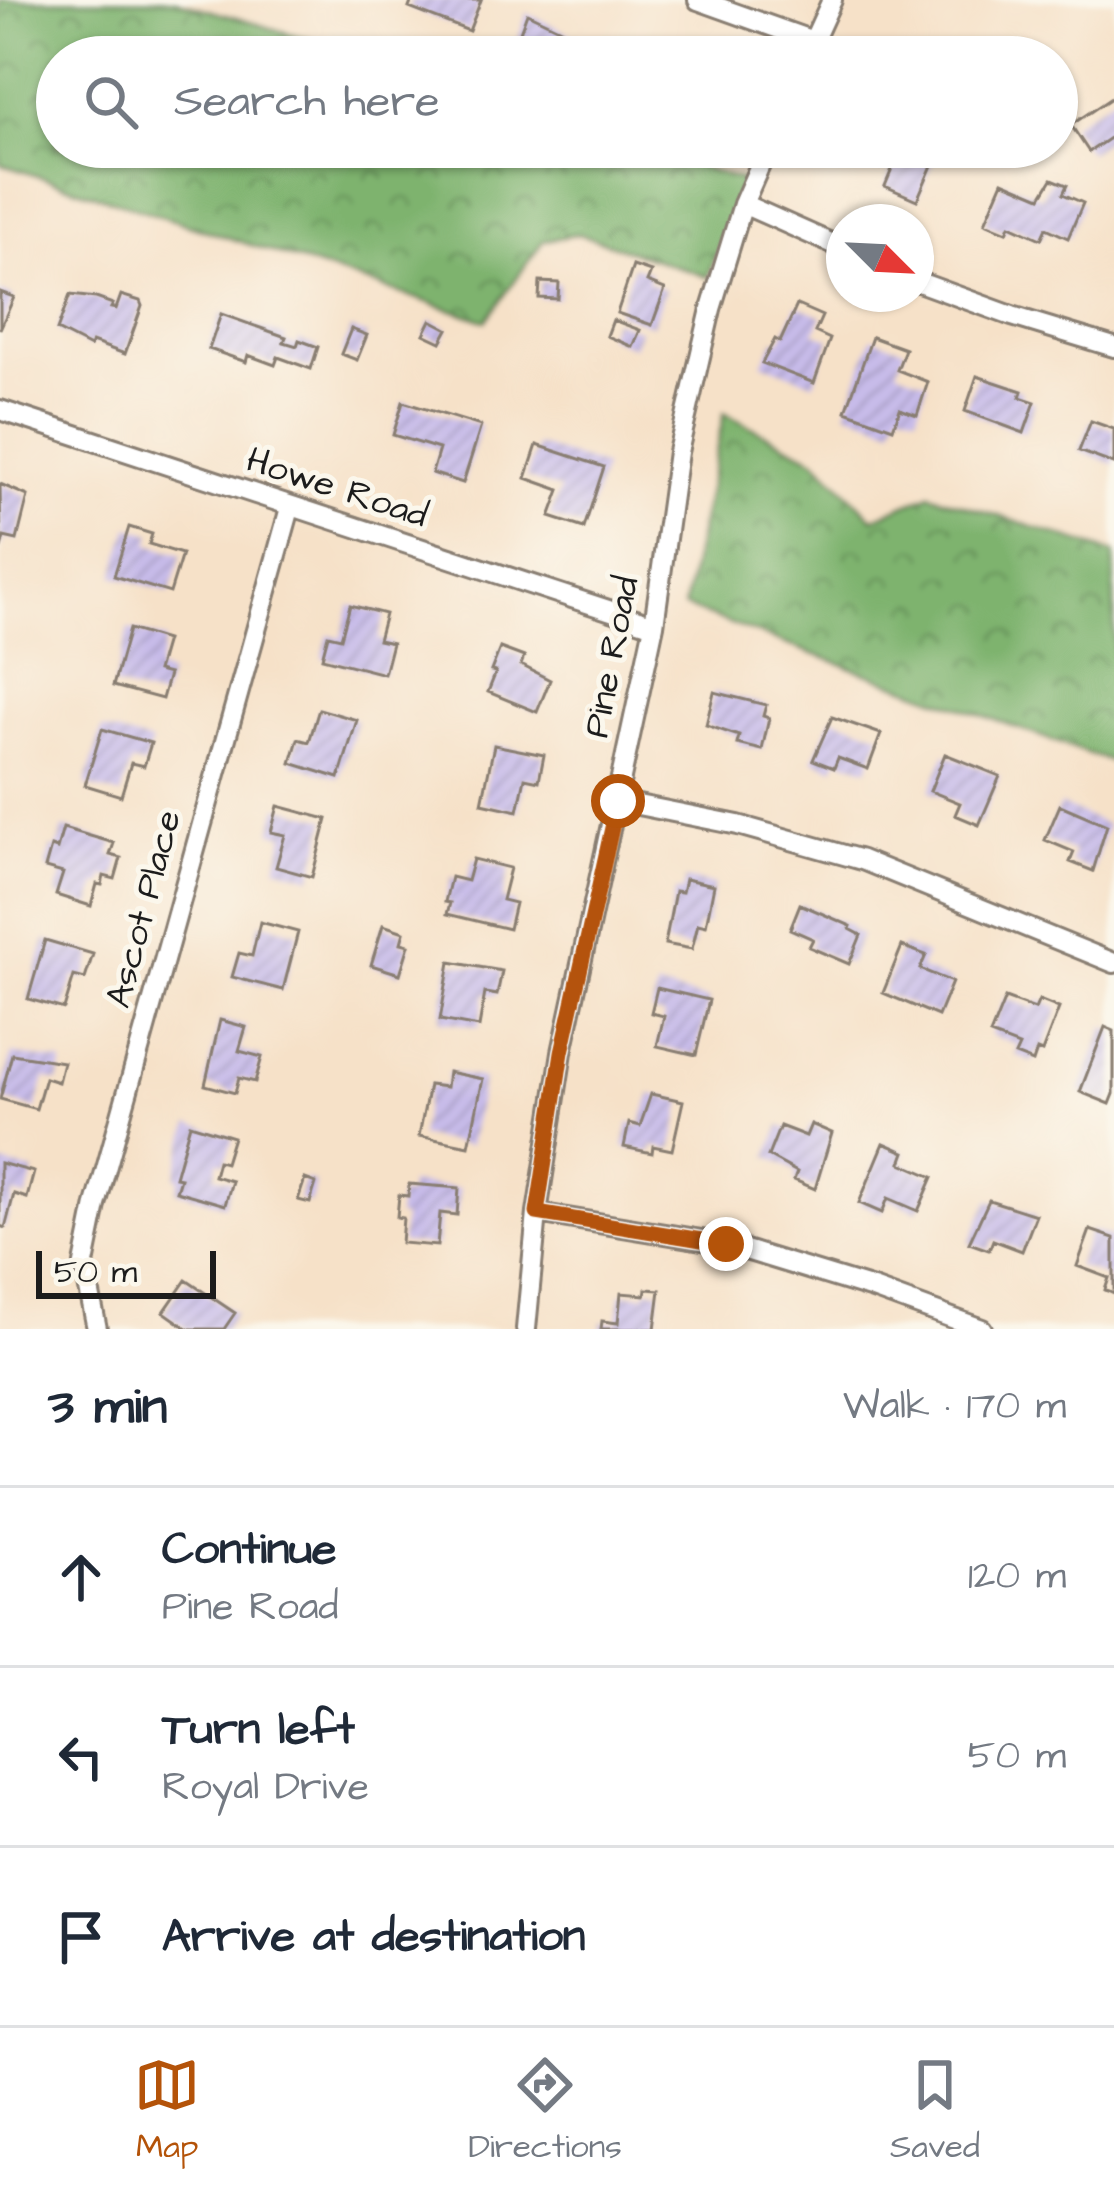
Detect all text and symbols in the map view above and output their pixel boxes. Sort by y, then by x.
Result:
search box [36,36,1078,168]
icon: search [78,69,144,135]
text: Search here [174,71,440,133]
north arrow [826,204,934,312]
street label: Howe Road [240,435,434,541]
street label: Pine Road [571,572,653,742]
route start [591,774,645,828]
street label: Ascot Place [93,805,195,1013]
route end [699,1217,753,1271]
scale bar [36,1245,216,1298]
text: 50 m [54,1249,137,1295]
text: 3 min [48,1372,167,1443]
text: Walk · 170 m [843,1380,1066,1434]
text: Continue [162,1519,336,1581]
icon: ahead [48,1544,114,1610]
text: 120 m [968,1550,1066,1604]
text: Pine Road [162,1581,339,1635]
text: Turn left [162,1699,355,1761]
icon: left [48,1724,114,1790]
text: 50 m [968,1730,1066,1784]
text: Royal Drive [162,1761,369,1815]
icon: arrive [48,1904,114,1970]
text: Arrive at destination [162,1906,585,1968]
tab: Map [134,2052,200,2170]
tab: Directions [468,2052,622,2170]
tab: Saved [890,2052,980,2170]

